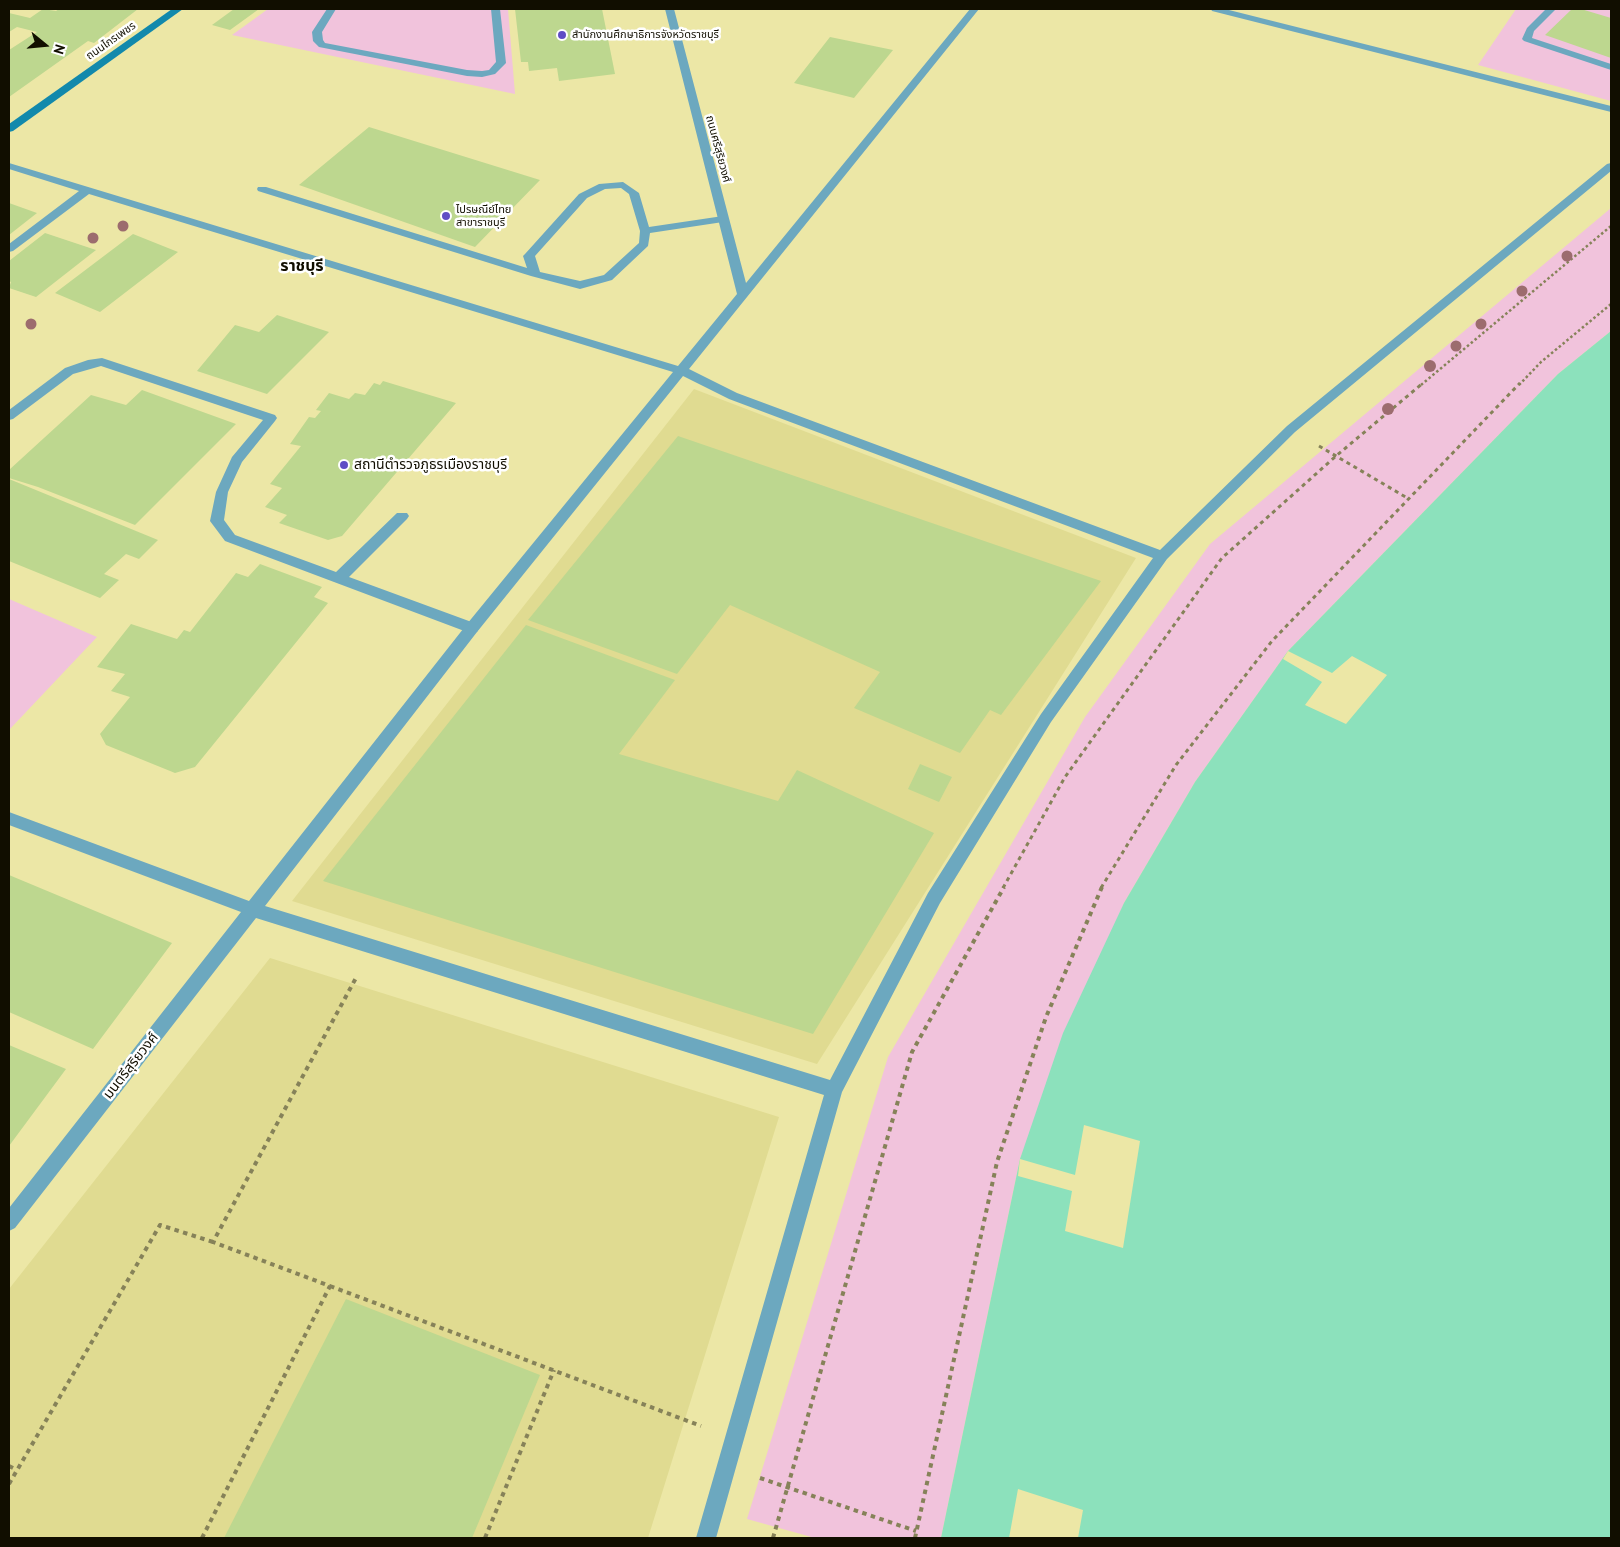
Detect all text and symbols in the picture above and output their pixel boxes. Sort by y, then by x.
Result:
street label: ถนนไกรเพชร [84,19,138,63]
north arrow [20,20,70,70]
place label: สำนักงานศึกษาธิการจังหวัดราชบุรี [572,28,719,42]
marker: สำนักงานศึกษาธิการจังหวัดราชบุรี [556,29,568,41]
text: N [49,42,69,56]
street label: ถนนศรีสุริยวงศ์ [703,114,733,184]
place label: ไปรษณีย์ไทย สาขาราชบุรี [456,203,511,229]
marker: ไปรษณีย์ไทย สาขาราชบุรี [440,210,452,222]
district label: ราชบุรี [280,256,324,276]
place label: สถานีตำรวจภูธรเมืองราชบุรี [354,457,507,473]
marker: สถานีตำรวจภูธรเมืองราชบุรี [338,459,350,471]
street label: มนตรีสุริยวงศ์ [100,1030,162,1102]

